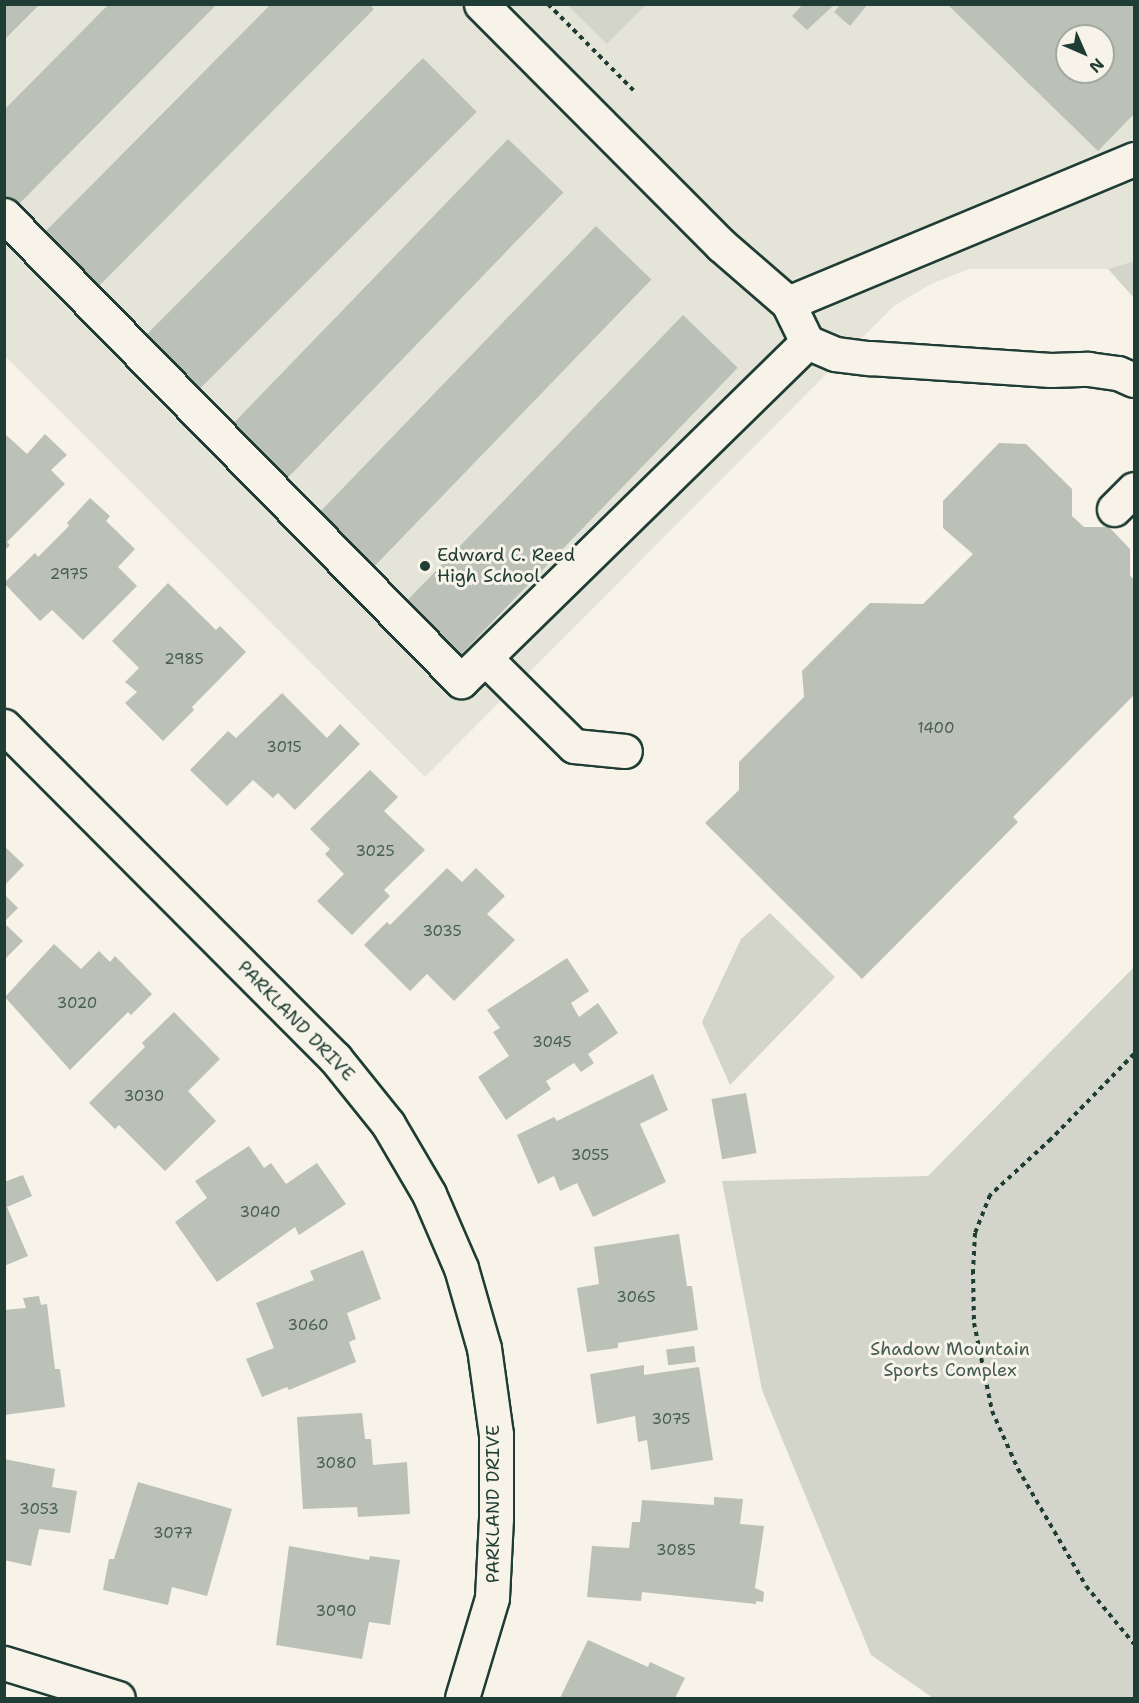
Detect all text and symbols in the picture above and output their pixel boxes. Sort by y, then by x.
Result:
north arrow [1055,24,1115,84]
text: N [1085,54,1109,78]
place label: Edward C. Reed High School [437,545,575,588]
marker: Edward C. Reed High School [418,559,432,573]
house number: 2975 [50,566,88,584]
house number: 2985 [164,651,204,669]
house number: 1400 [918,720,954,738]
house number: 3015 [266,739,302,757]
house number: 3025 [355,843,395,861]
house number: 3035 [422,923,462,941]
street label: PARKLAND DRIVE [233,956,359,1086]
house number: 3020 [57,995,97,1013]
house number: 3045 [532,1034,572,1052]
house number: 3030 [124,1088,164,1106]
house number: 3055 [571,1147,609,1165]
house number: 3040 [239,1204,281,1222]
house number: 3065 [616,1289,656,1307]
house number: 3060 [287,1317,329,1335]
park label: Shadow Mountain Sports Complex [870,1339,1030,1382]
house number: 3075 [651,1411,691,1429]
street label: PARKLAND DRIVE [482,1425,504,1583]
house number: 3080 [315,1455,357,1473]
house number: 3053 [19,1501,59,1519]
house number: 3077 [153,1525,193,1543]
house number: 3085 [656,1542,696,1560]
house number: 3090 [315,1603,357,1621]

